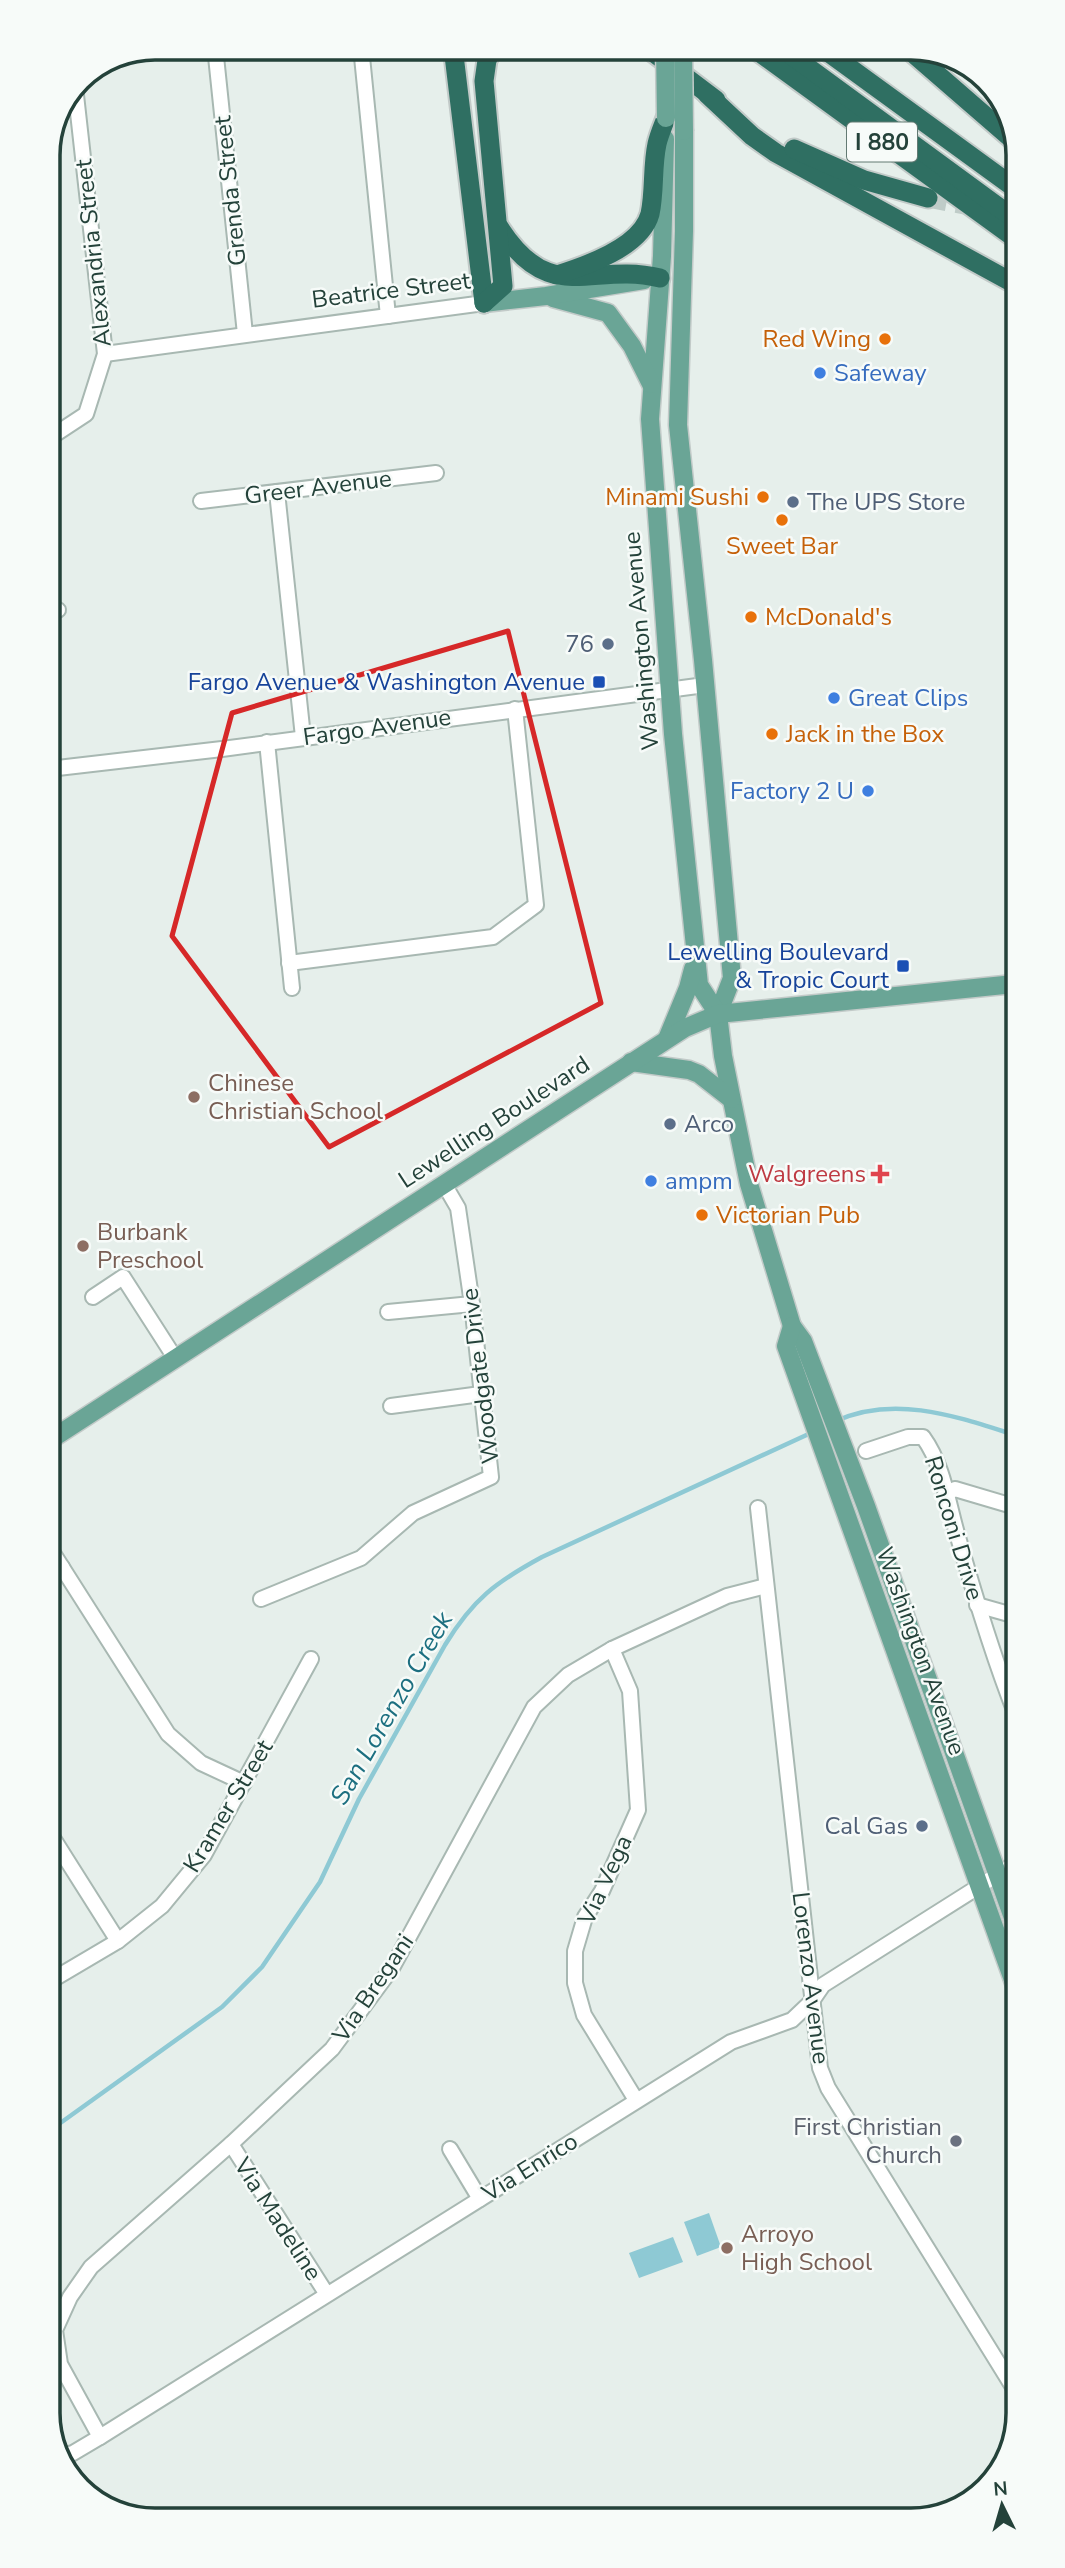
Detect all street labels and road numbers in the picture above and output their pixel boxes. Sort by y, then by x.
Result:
street label: Grenda Street [206,114,254,268]
road number: I 880 [847,122,917,162]
street label: Alexandria Street [67,157,119,348]
street label: Beatrice Street [310,264,473,316]
street label: Greer Avenue [243,462,393,512]
street label: Washington Avenue [616,530,666,752]
street label: Fargo Avenue [301,701,453,753]
street label: Lewelling Boulevard [392,1048,596,1196]
street label: Woodgate Drive [453,1286,507,1466]
street label: Ronconi Drive [917,1452,991,1604]
street label: Washington Avenue [868,1542,974,1760]
street label: Kramer Street [176,1733,281,1878]
street label: Via Vega [570,1830,640,1931]
street label: Lorenzo Avenue [785,1890,837,2066]
street label: Via Bregani [324,1927,421,2049]
street label: Via Enrico [475,2125,584,2209]
street label: Via Madeline [226,2151,330,2286]

